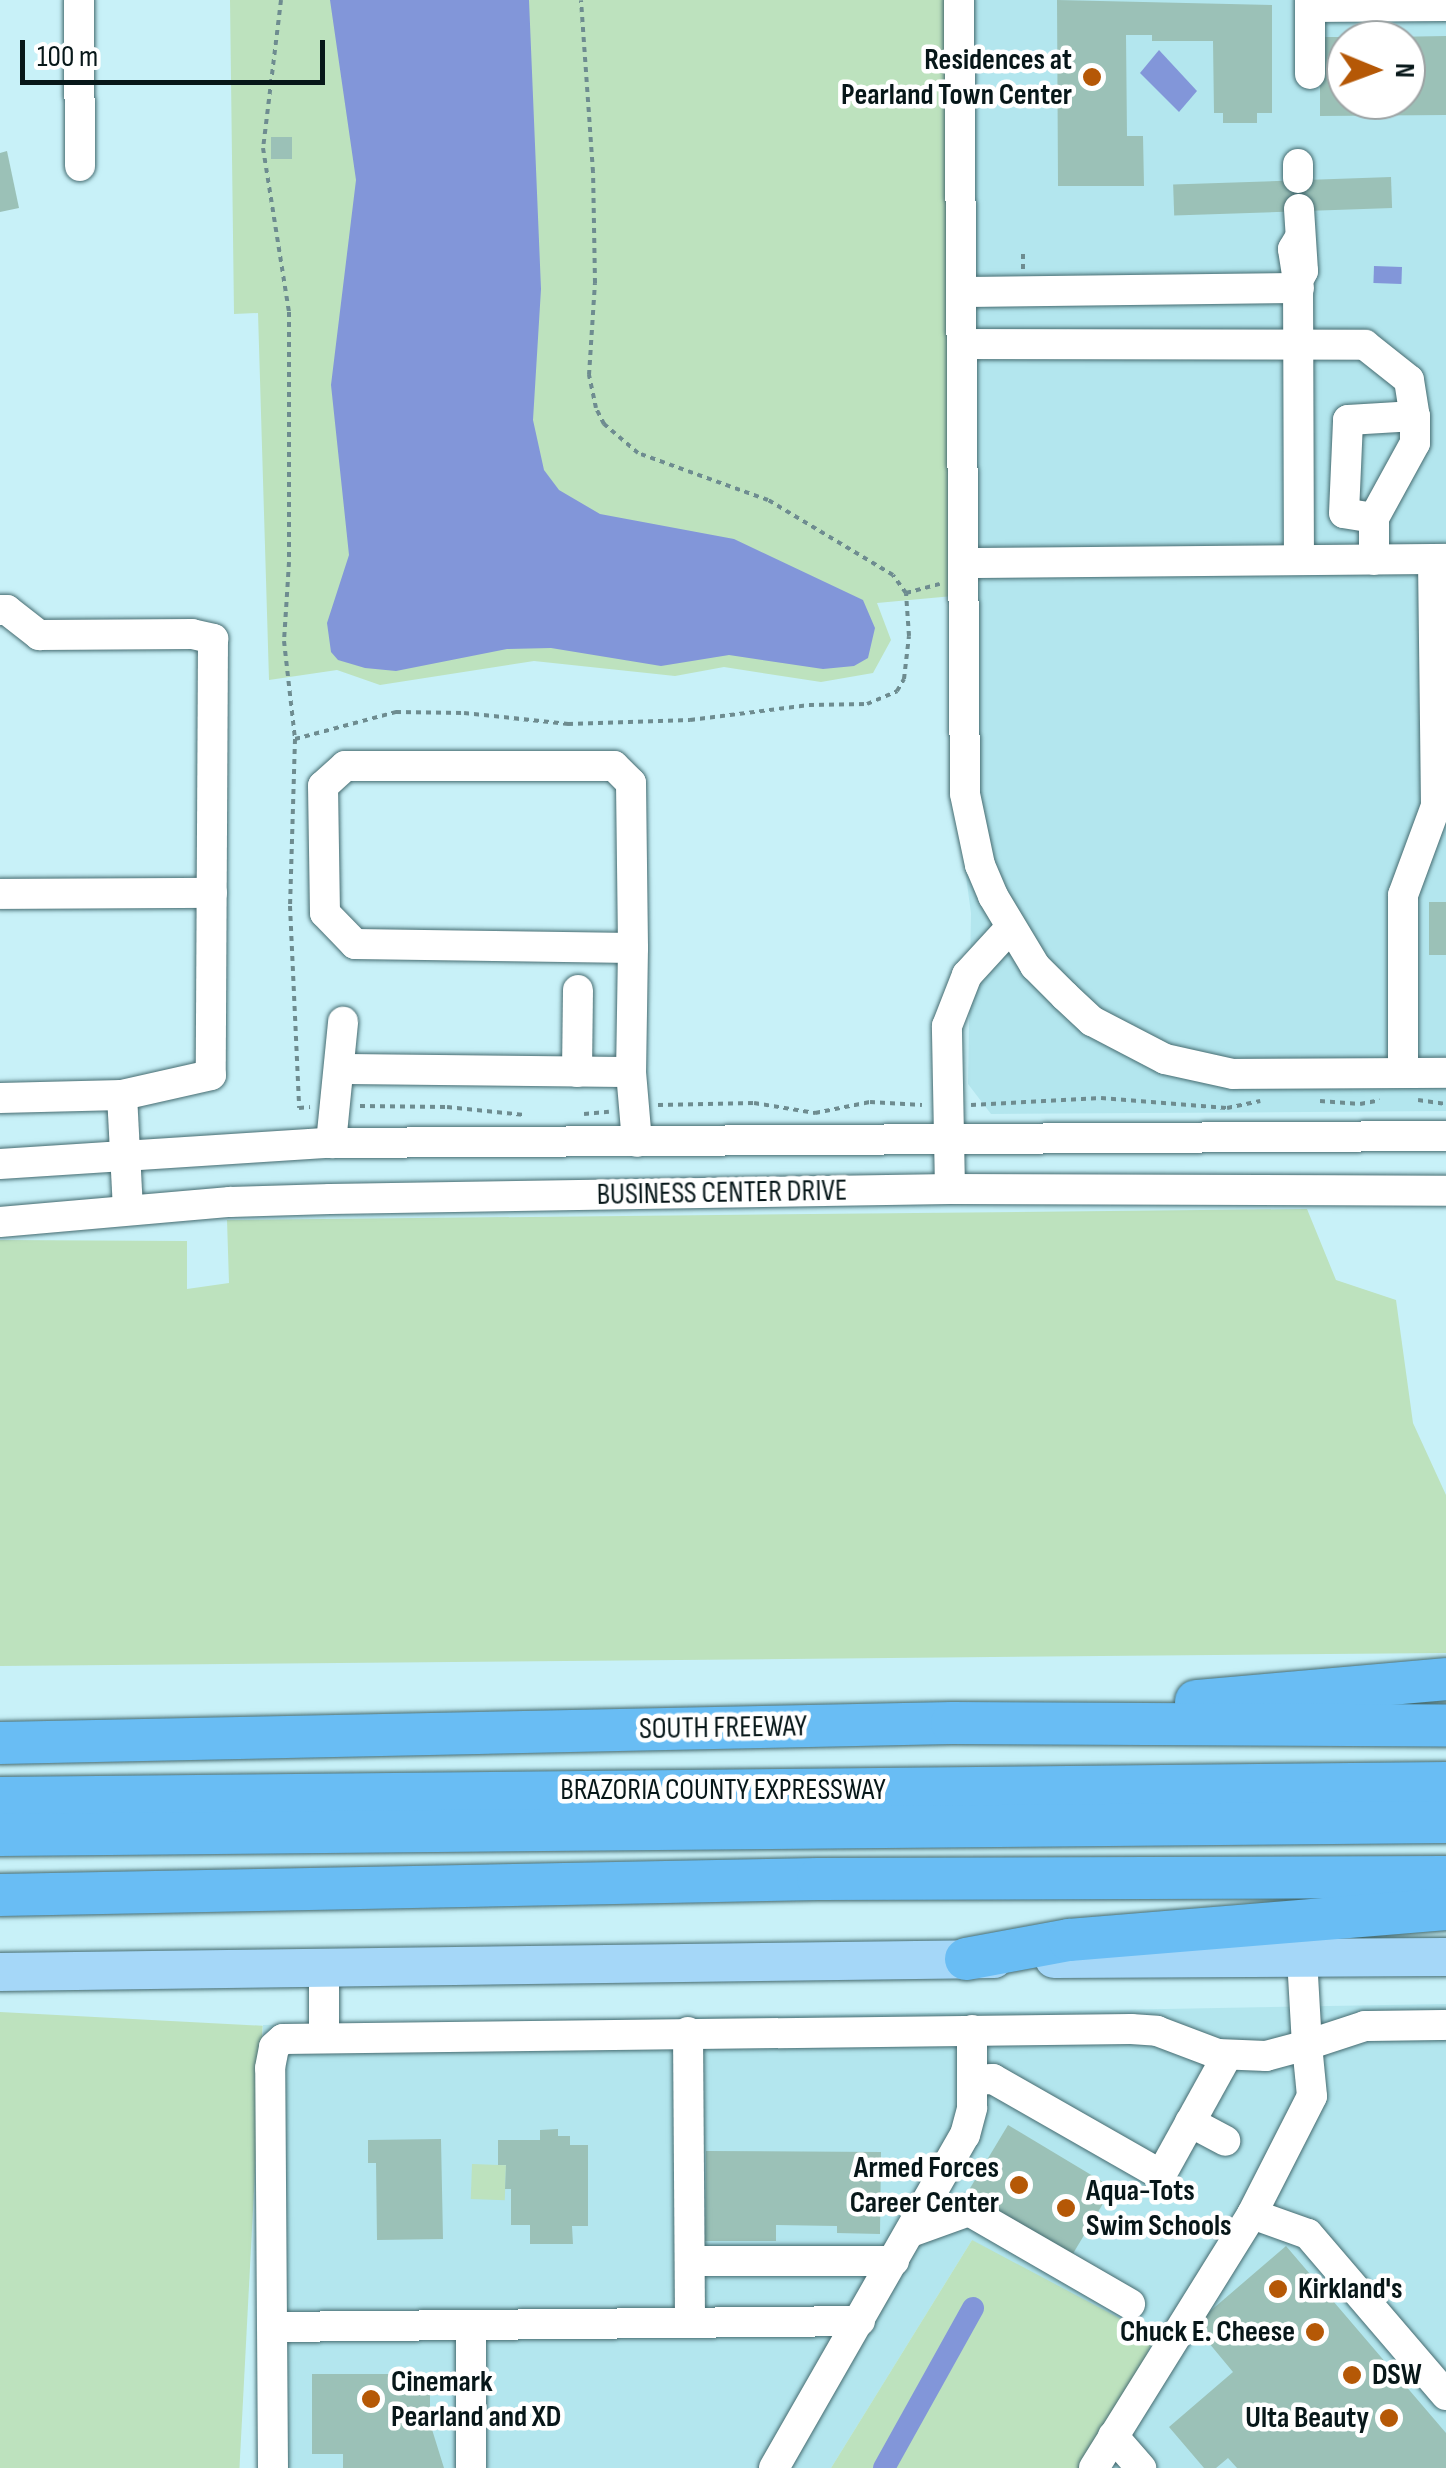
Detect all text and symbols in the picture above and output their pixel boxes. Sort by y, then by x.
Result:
scale bar [25,20,330,82]
north arrow [1326,20,1426,120]
text: 100 m [37,39,98,75]
place label: Residences at Pearland Town Center [841,42,1072,112]
text: N [1388,63,1421,78]
marker: Residences at Pearland Town Center [1081,66,1103,88]
street label: BUSINESS CENTER DRIVE [596,1173,848,1213]
street label: SOUTH FREEWAY [639,1709,807,1747]
street label: BRAZORIA COUNTY EXPRESSWAY [560,1772,886,1808]
place label: Armed Forces Career Center [850,2150,999,2220]
place label: Aqua-Tots Swim Schools [1086,2173,1232,2244]
marker: Armed Forces Career Center [1008,2174,1030,2196]
marker: Aqua-Tots Swim Schools [1055,2197,1077,2219]
place label: Kirkland's [1298,2271,1403,2307]
marker: Kirkland's [1267,2278,1289,2300]
place label: Chuck E. Cheese [1120,2314,1295,2350]
marker: Chuck E. Cheese [1304,2321,1326,2343]
place label: DSW [1372,2357,1422,2393]
place label: Cinemark Pearland and XD [391,2364,561,2434]
marker: DSW [1341,2364,1363,2386]
marker: Cinemark Pearland and XD [360,2388,382,2410]
place label: Ulta Beauty [1245,2400,1369,2436]
marker: Ulta Beauty [1378,2407,1400,2429]

